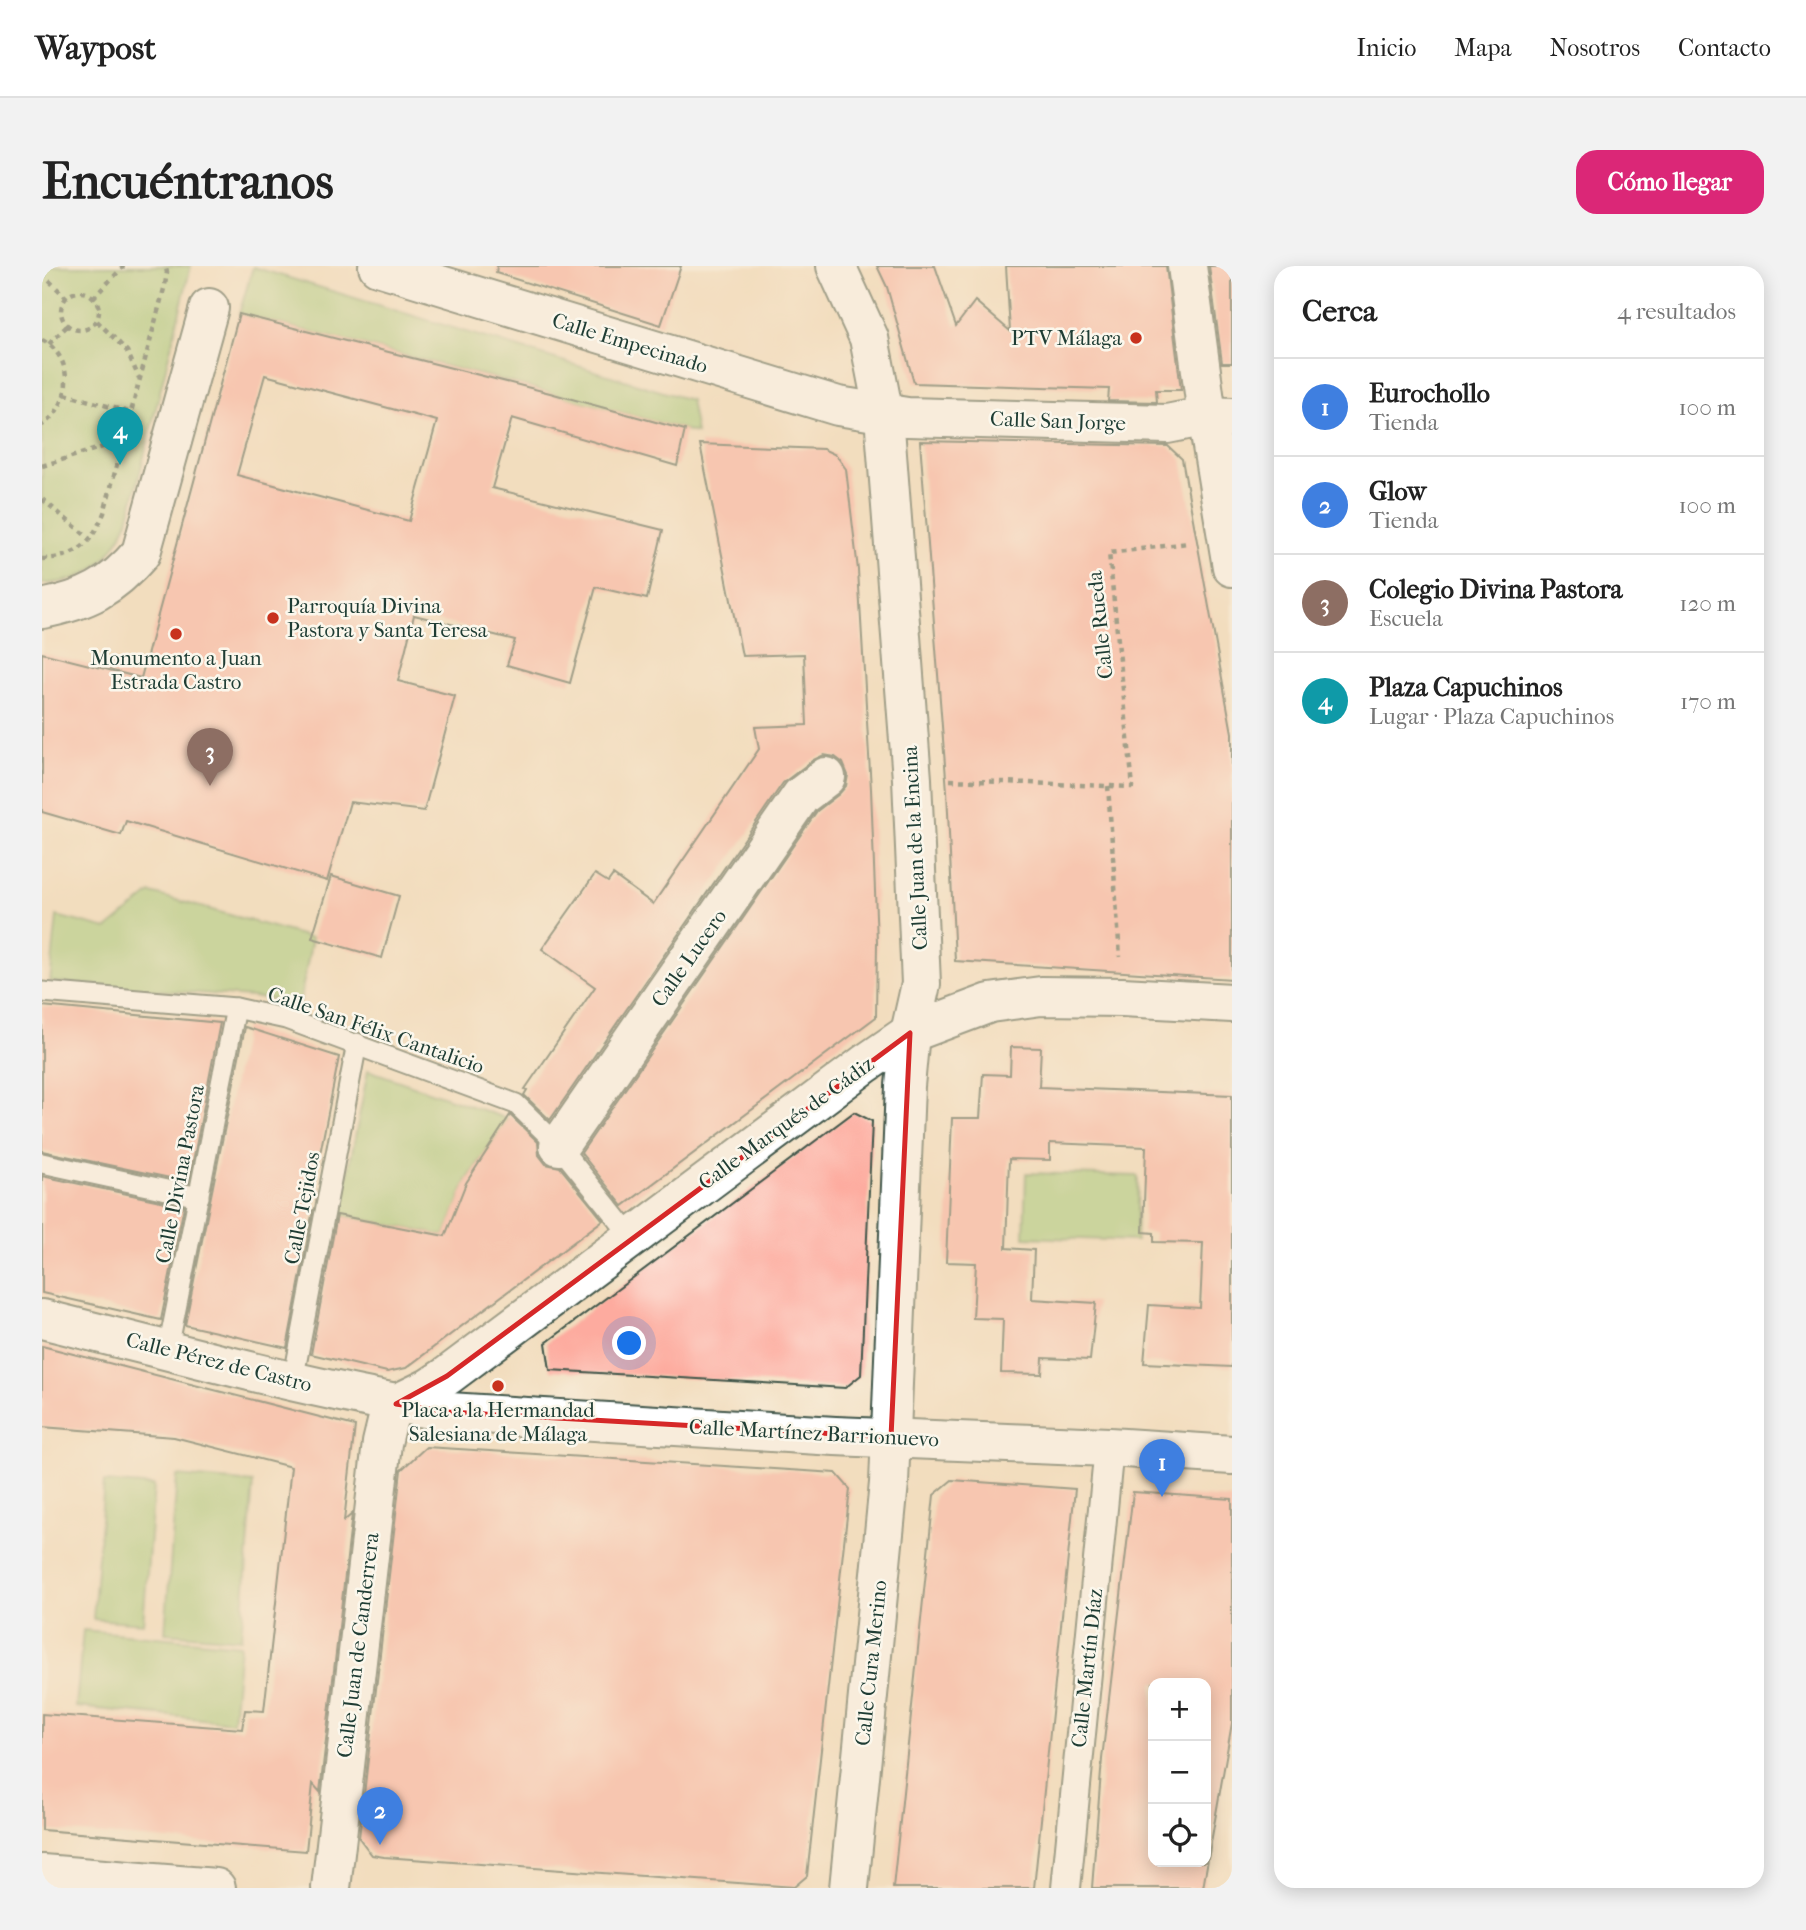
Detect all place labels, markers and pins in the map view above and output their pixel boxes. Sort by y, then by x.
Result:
place label: PTV Málaga [1011,326,1122,350]
marker: PTV Málaga [1128,330,1144,346]
pin: 4 [97,407,143,465]
place label: Parroquía Divina Pastora y Santa Teresa [287,594,488,642]
marker: Parroquía Divina Pastora y Santa Teresa [265,610,281,626]
marker: Monumento a Juan Estrada Castro [168,626,184,642]
place label: Monumento a Juan Estrada Castro [90,646,262,694]
pin: 3 [187,728,233,786]
marker: Placa a la Hermandad Salesiana de Málaga [490,1378,506,1394]
place label: Placa a la Hermandad Salesiana de Málaga [401,1398,595,1446]
pin: 1 [1139,1439,1185,1497]
pin: 2 [357,1787,403,1845]

